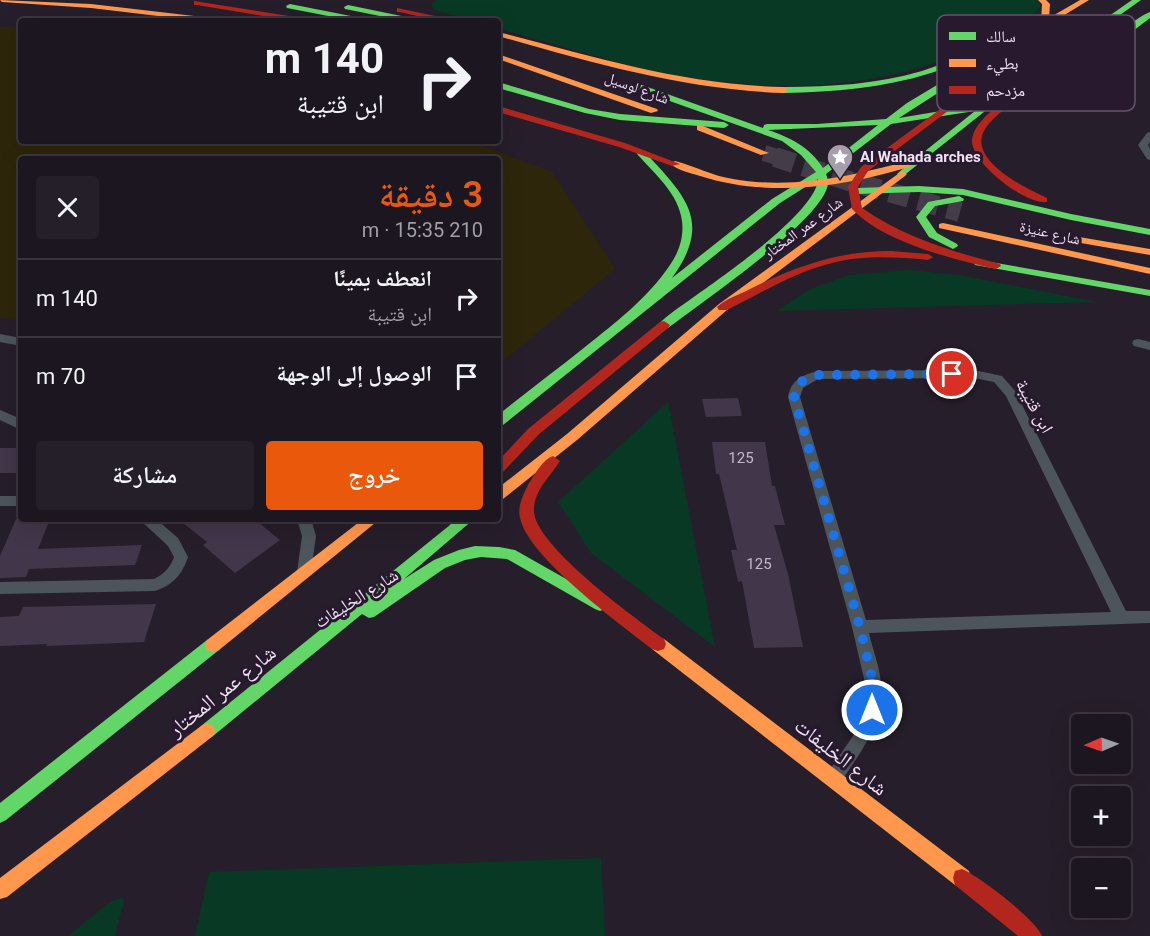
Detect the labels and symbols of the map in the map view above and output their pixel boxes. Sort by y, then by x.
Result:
legend [937,15,1135,111]
text: سالك [986,27,1016,46]
text: بطيء [986,54,1018,76]
street label: شارع لوسيل [602,68,671,109]
text: مزدحم [986,81,1025,101]
place icon: Al Wahada arches [825,142,855,180]
place label: Al Wahada arches [860,148,981,166]
street label: شارع عمر المختار [759,193,847,264]
street label: شارع عنيزة [1018,217,1082,250]
pin [926,348,977,399]
street label: ابن قتيبة [1011,375,1058,437]
house number: 125 [728,449,754,467]
house number: 125 [746,555,772,573]
street label: شارع الخليفات [310,564,402,633]
street label: شارع عمر المختار [163,640,281,743]
position arrow [840,678,904,742]
street label: شارع الخليفات [789,713,892,801]
north arrow [1071,714,1131,774]

